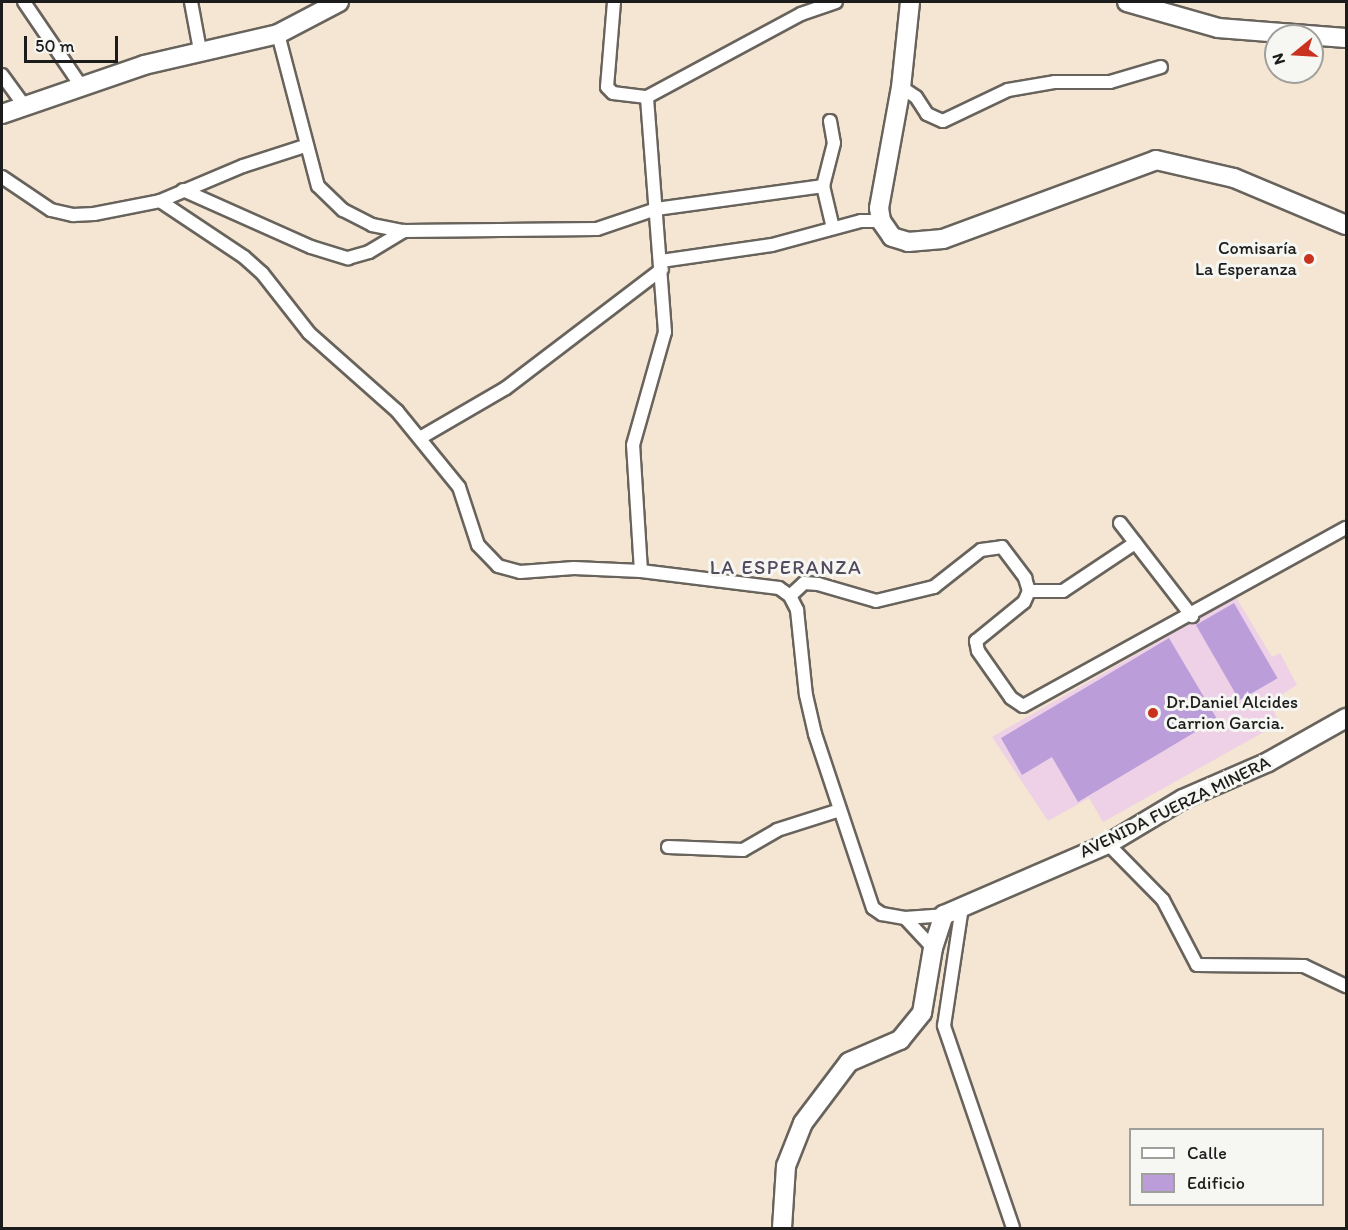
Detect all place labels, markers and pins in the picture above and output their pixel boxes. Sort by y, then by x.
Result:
place label: Comisaría La Esperanza [1195,238,1297,280]
marker: Comisaría La Esperanza [1302,252,1316,266]
place label: Dr.Daniel Alcides Carrion Garcia. [1166,692,1298,734]
marker: Dr.Daniel Alcides Carrion Garcia. [1144,704,1162,722]

